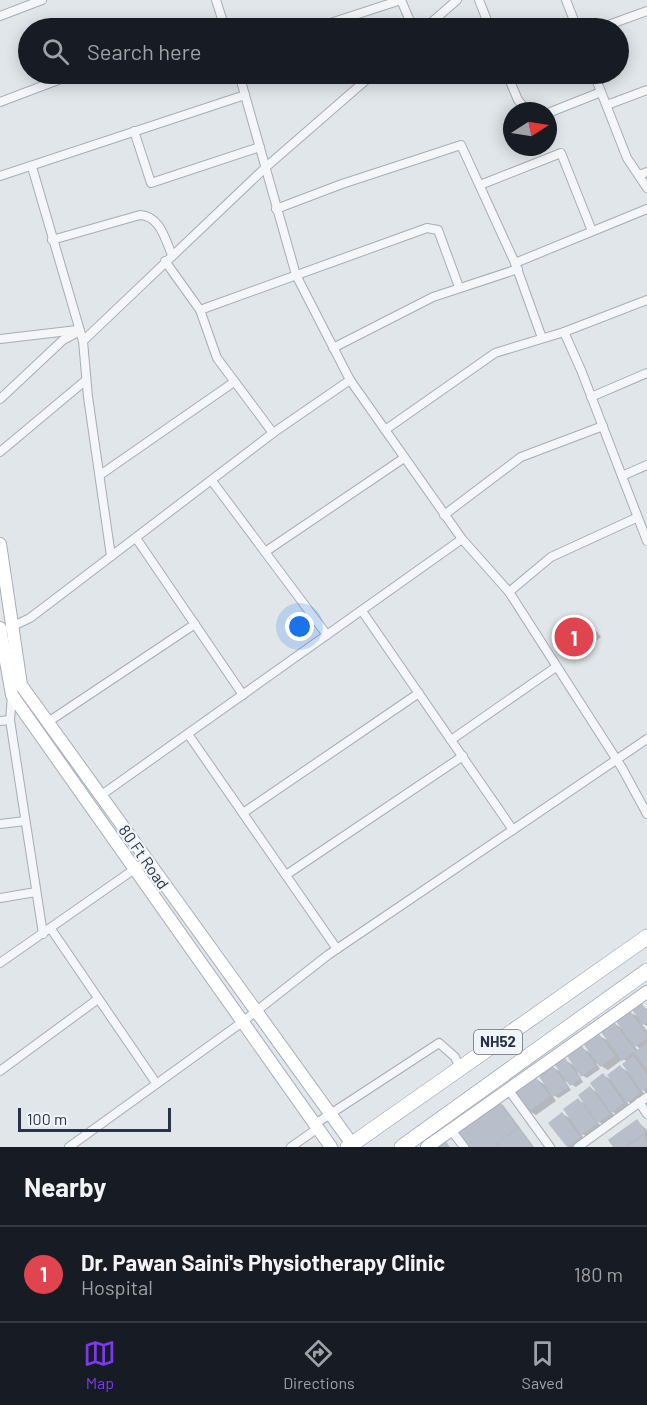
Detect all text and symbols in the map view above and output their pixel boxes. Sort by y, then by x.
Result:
search box [18,18,629,84]
icon: search [39,35,72,68]
text: Search here [87,38,201,64]
north arrow [503,102,557,156]
your location [285,612,314,641]
pin: 1 [554,614,594,660]
street label: 80 Ft Road [115,821,173,893]
road number: NH52 [474,1030,522,1054]
scale bar [18,1105,171,1132]
text: 100 m [27,1109,67,1128]
text: Nearby [24,1171,106,1202]
text: Dr. Pawan Saini's Physiotherapy Clinic [81,1249,445,1275]
text: 1 [40,1262,47,1286]
text: 180 m [574,1262,623,1286]
text: Hospital [81,1275,153,1299]
tab: Map [83,1337,116,1392]
tab: Directions [283,1337,355,1392]
tab: Saved [522,1337,564,1392]

